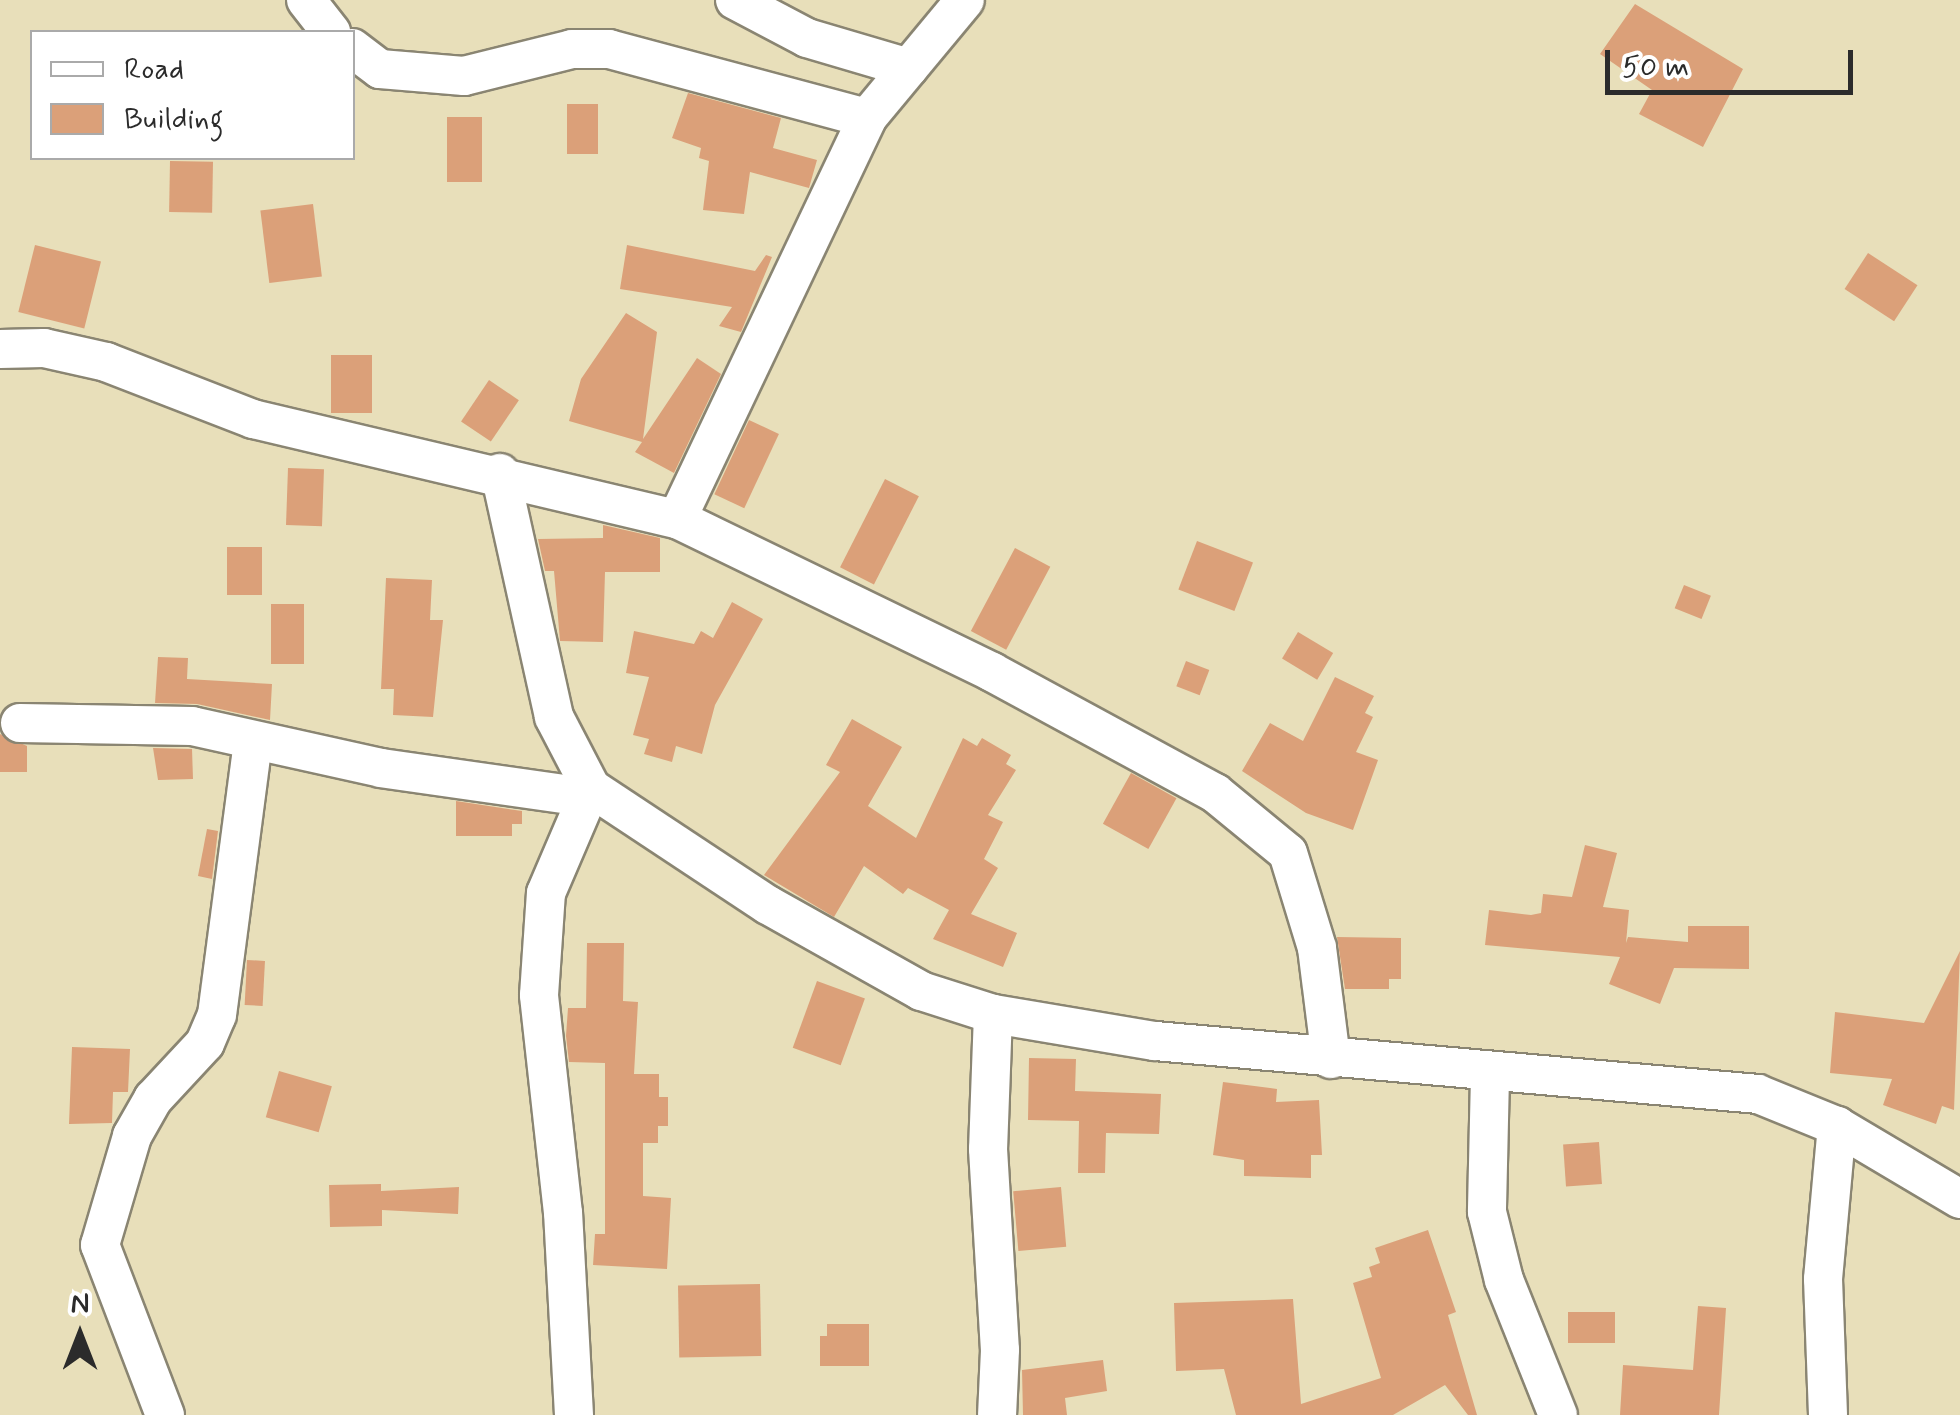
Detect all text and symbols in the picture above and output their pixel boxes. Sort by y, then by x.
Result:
legend [30,30,355,160]
scale bar [1610,30,1858,92]
text: 50 m [1622,48,1689,87]
text: Road [124,50,184,89]
text: Building [124,100,223,139]
north arrow [30,1285,130,1385]
text: N [71,1286,89,1323]

